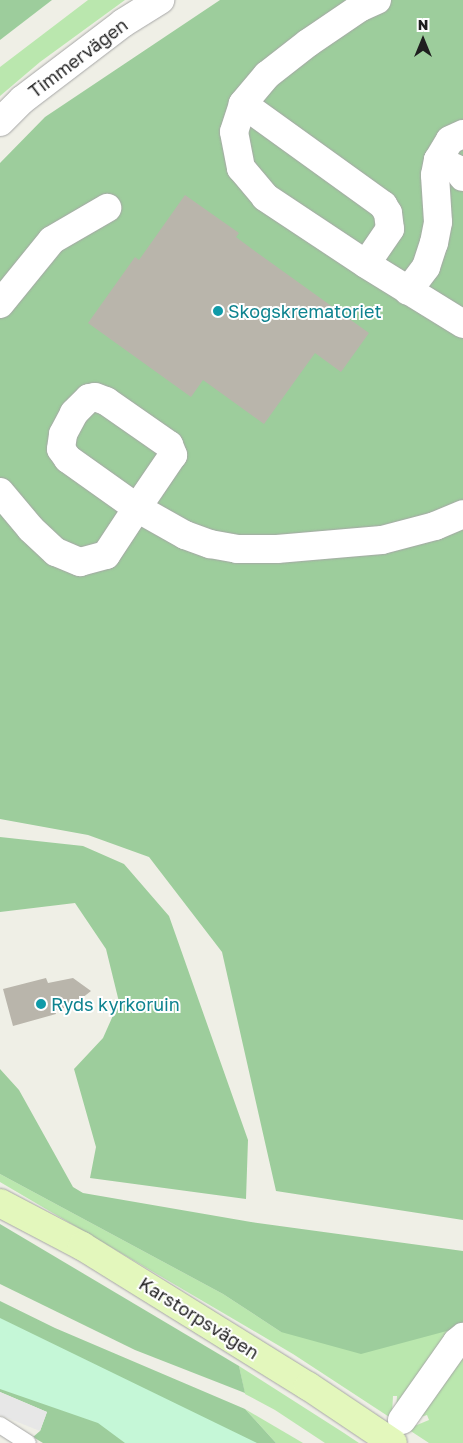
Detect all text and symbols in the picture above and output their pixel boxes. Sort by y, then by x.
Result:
street label: Timmervägen [24,14,132,102]
north arrow [398,15,448,65]
text: N [418,16,428,33]
place label: Skogskrematoriet [228,300,382,322]
marker: Skogskrematoriet [212,305,224,317]
place label: Ryds kyrkoruin [51,993,180,1015]
marker: Ryds kyrkoruin [35,998,47,1010]
street label: Karstorpsvägen [135,1273,263,1363]

